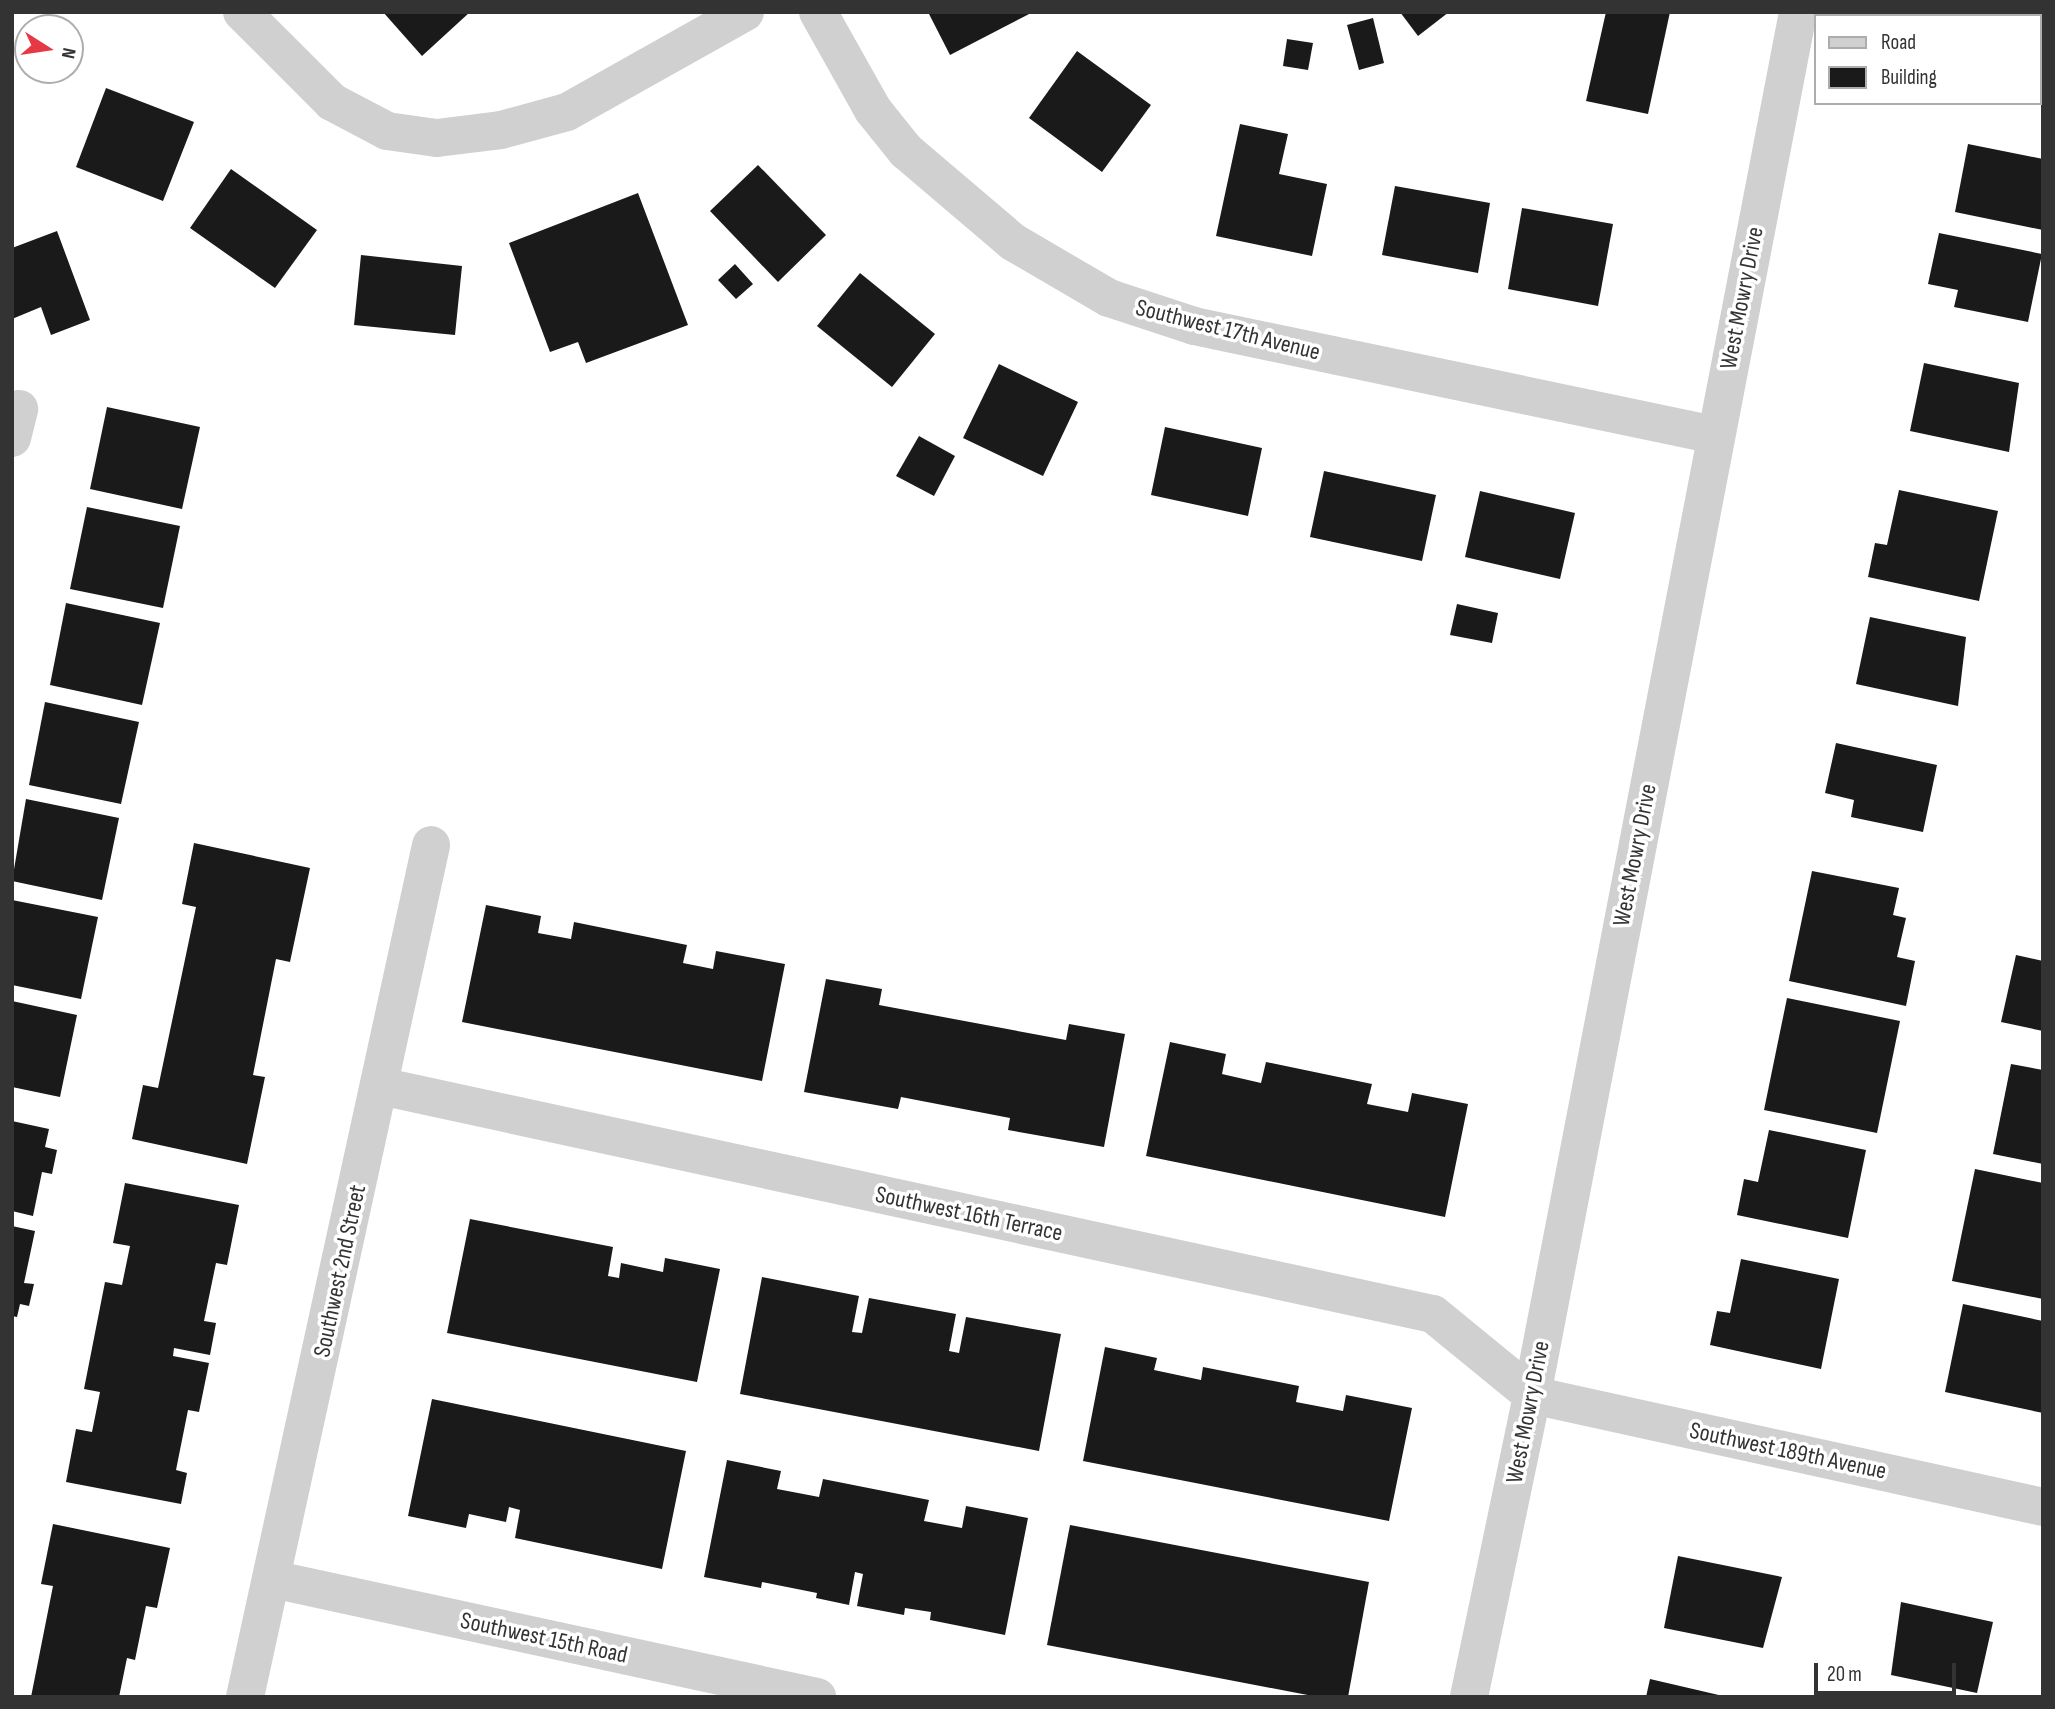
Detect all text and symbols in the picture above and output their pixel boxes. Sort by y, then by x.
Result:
north arrow [14,14,84,84]
legend [1814,14,2041,105]
text: Road [1881,30,1916,55]
text: N [56,46,80,60]
text: Building [1881,65,1937,90]
street label: West Mowry Drive [1714,224,1770,372]
street label: Southwest 17th Avenue [1133,293,1323,367]
street label: West Mowry Drive [1607,781,1663,929]
street label: Southwest 16th Terrace [873,1180,1065,1248]
street label: Southwest 2nd Street [308,1182,372,1360]
street label: West Mowry Drive [1500,1338,1556,1486]
street label: Southwest 189th Avenue [1687,1416,1889,1486]
street label: Southwest 15th Road [458,1606,630,1670]
scale bar [1817,1650,1959,1694]
text: 20 m [1827,1662,1862,1687]

